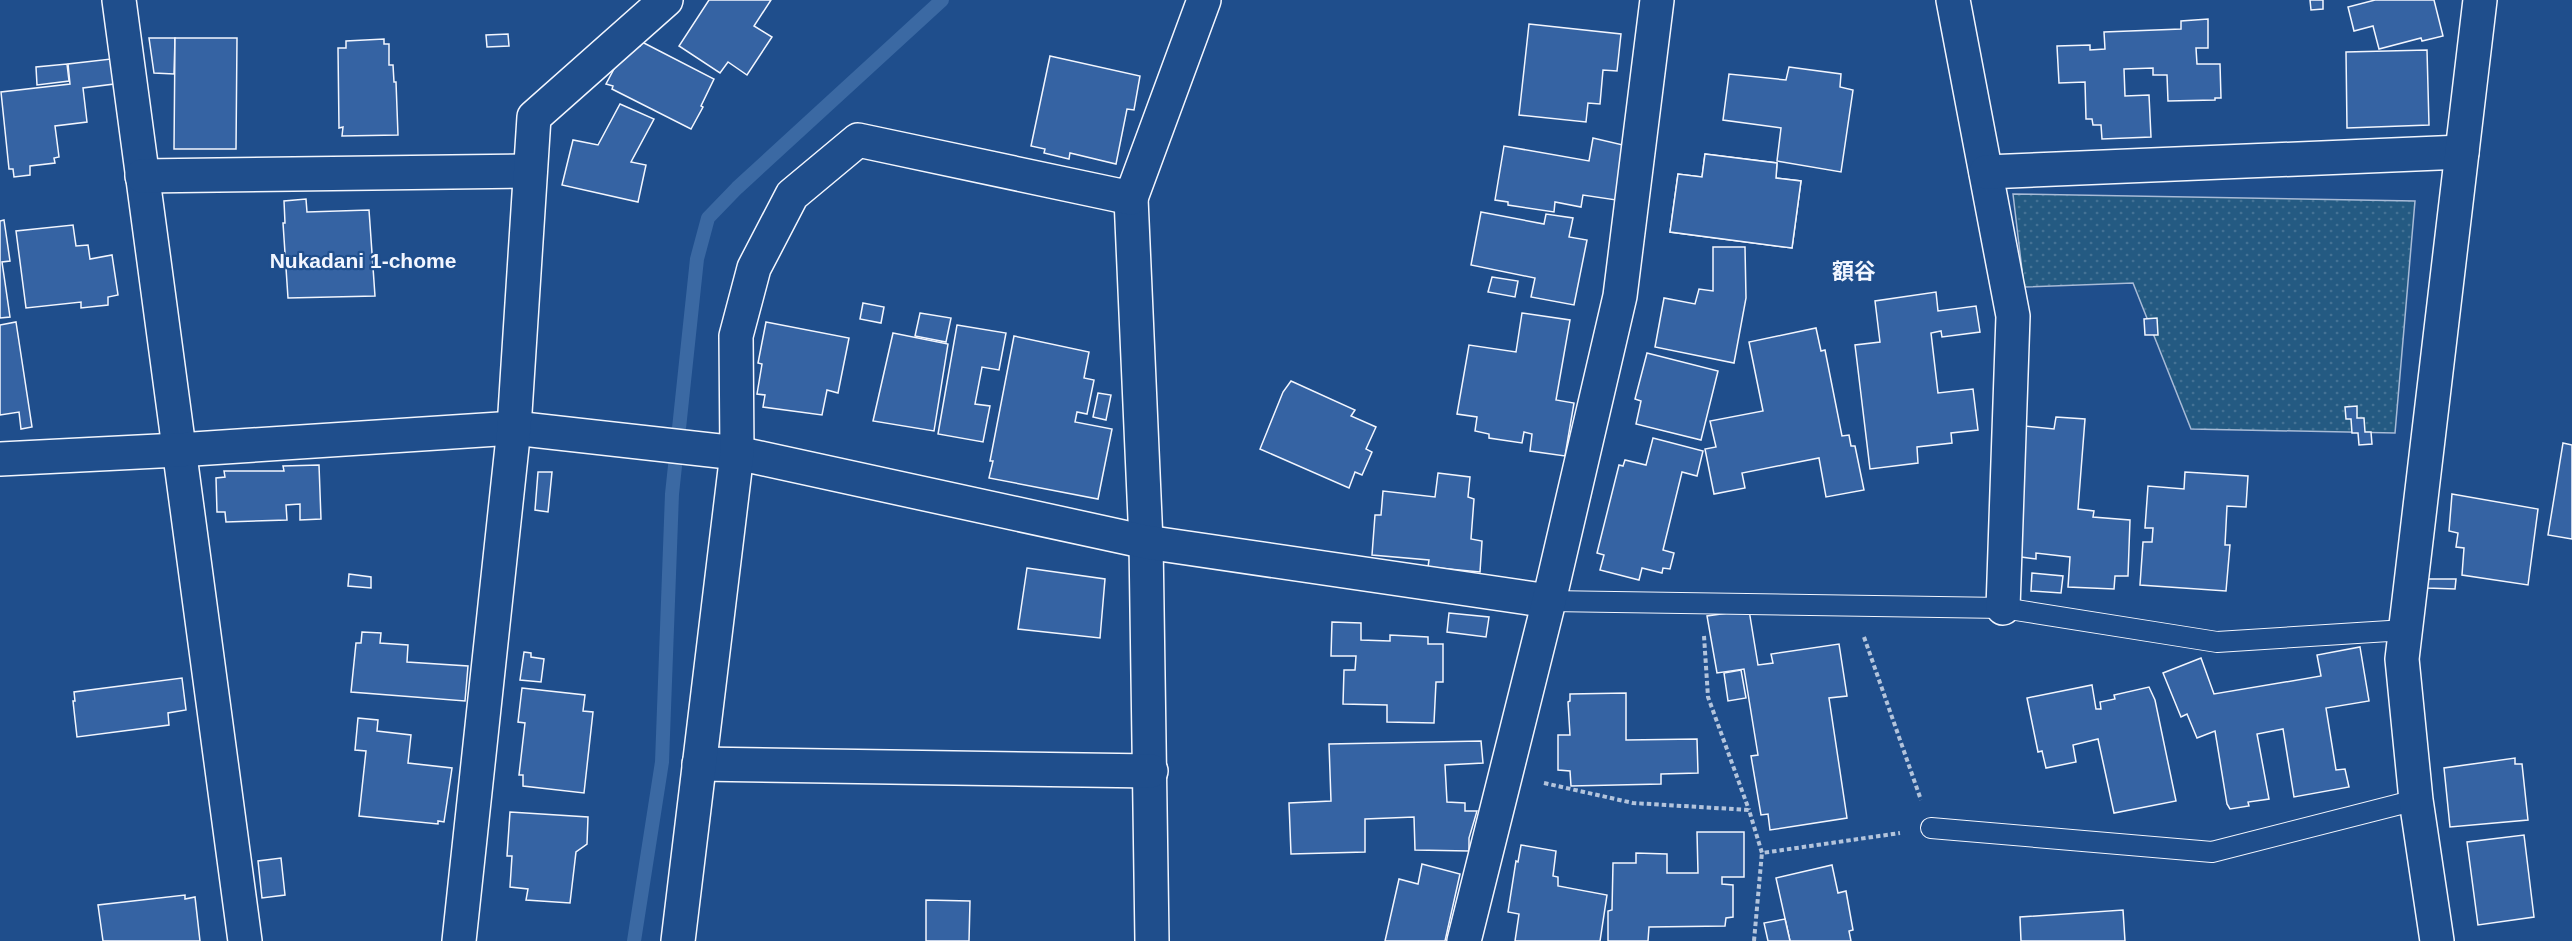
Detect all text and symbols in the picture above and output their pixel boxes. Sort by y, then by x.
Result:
district label: Nukadani 1-chome [270,249,456,272]
district label: 額谷 [1832,259,1876,284]

